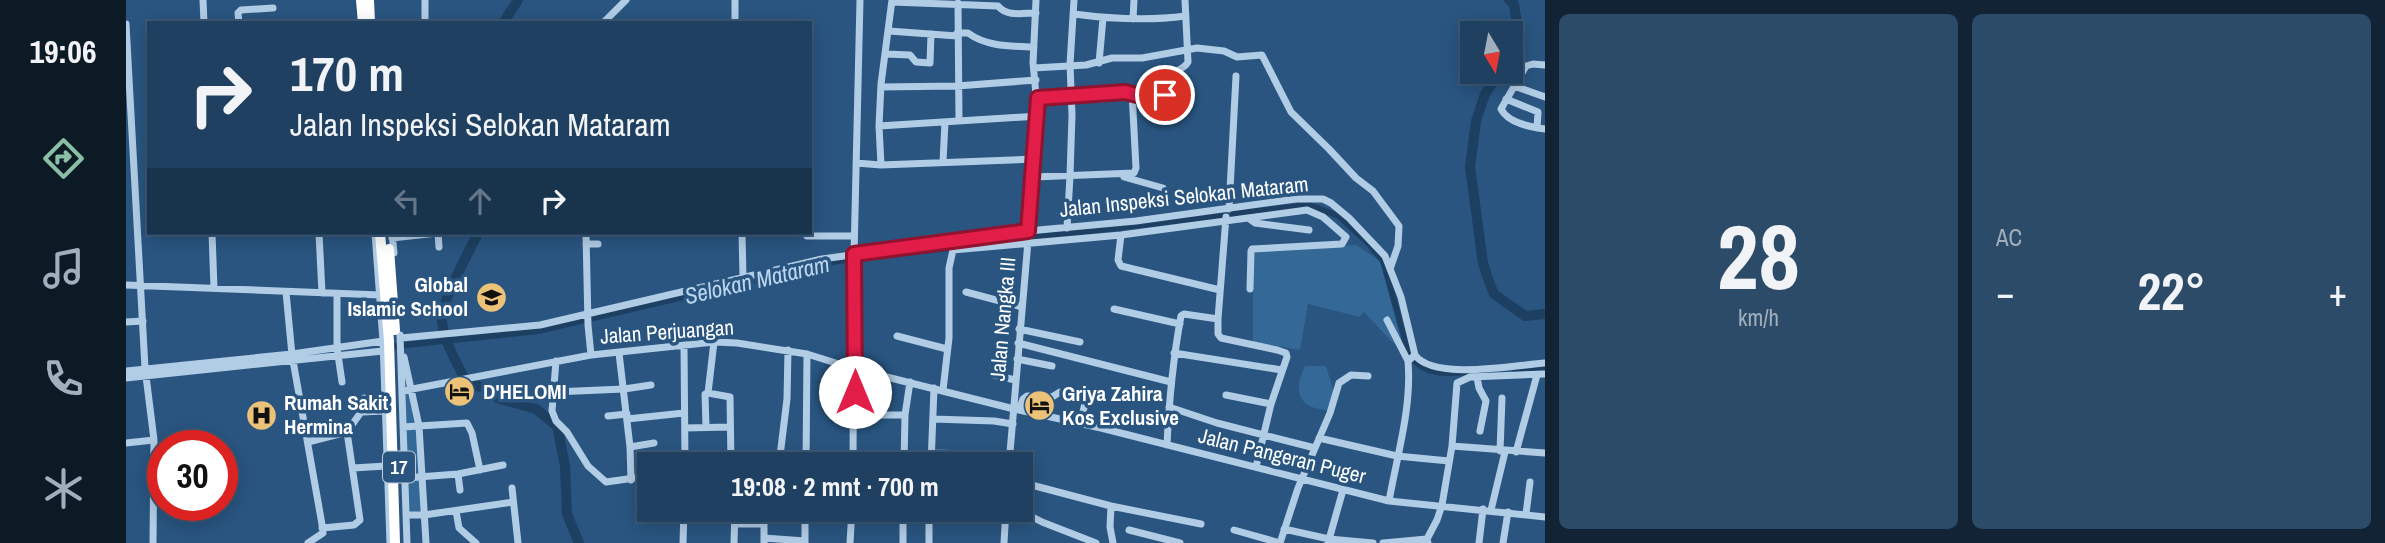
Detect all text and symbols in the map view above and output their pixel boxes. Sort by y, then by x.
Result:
north arrow [1460,21,1522,84]
map controls [1460,21,1523,84]
text: 19:06 [29,30,97,73]
text: 170 m [290,40,404,106]
icon: right [175,49,266,140]
pin [1135,65,1195,125]
icon: arrive [1146,76,1184,114]
text: Jalan Inspeksi Selokan Mataram [290,103,671,146]
icon: directions [39,134,88,183]
street label: Jalan Inspeksi Selokan Mataram [1058,169,1310,224]
icon: left [388,182,426,220]
icon: ahead [461,182,499,220]
icon: right [534,182,572,220]
text: 28 [1717,195,1800,317]
text: AC [1996,222,2022,253]
icon: music [39,244,88,293]
water label: Selokan Mataram [681,248,832,311]
street label: Jalan Nangka III [983,256,1022,382]
text: 22° [2137,256,2206,326]
text: − [1996,267,2014,318]
text: + [2329,267,2347,318]
place label: Global Islamic School [347,270,468,323]
school or university icon: Global Islamic School [474,280,508,314]
text: km/h [1738,302,1779,333]
street label: Jalan Perjuangan [599,312,735,351]
icon: phone [39,354,88,403]
position arrow [818,355,892,429]
hotel icon: D'HELOMI [443,375,477,409]
place label: D'HELOMI [483,377,567,406]
place label: Griya Zahira Kos Exclusive [1062,379,1179,432]
place label: Rumah Sakit Hermina [284,388,389,441]
hotel icon: Griya Zahira Kos Exclusive [1022,389,1056,423]
hospital icon: Rumah Sakit Hermina [244,398,278,432]
street label: Jalan Pangeran Puger [1195,421,1369,490]
speed limit sign: 30 [147,430,238,521]
road number: 17 [383,452,415,482]
icon: climate [39,464,88,513]
text: 19:08 · 2 mnt · 700 m [731,469,939,504]

